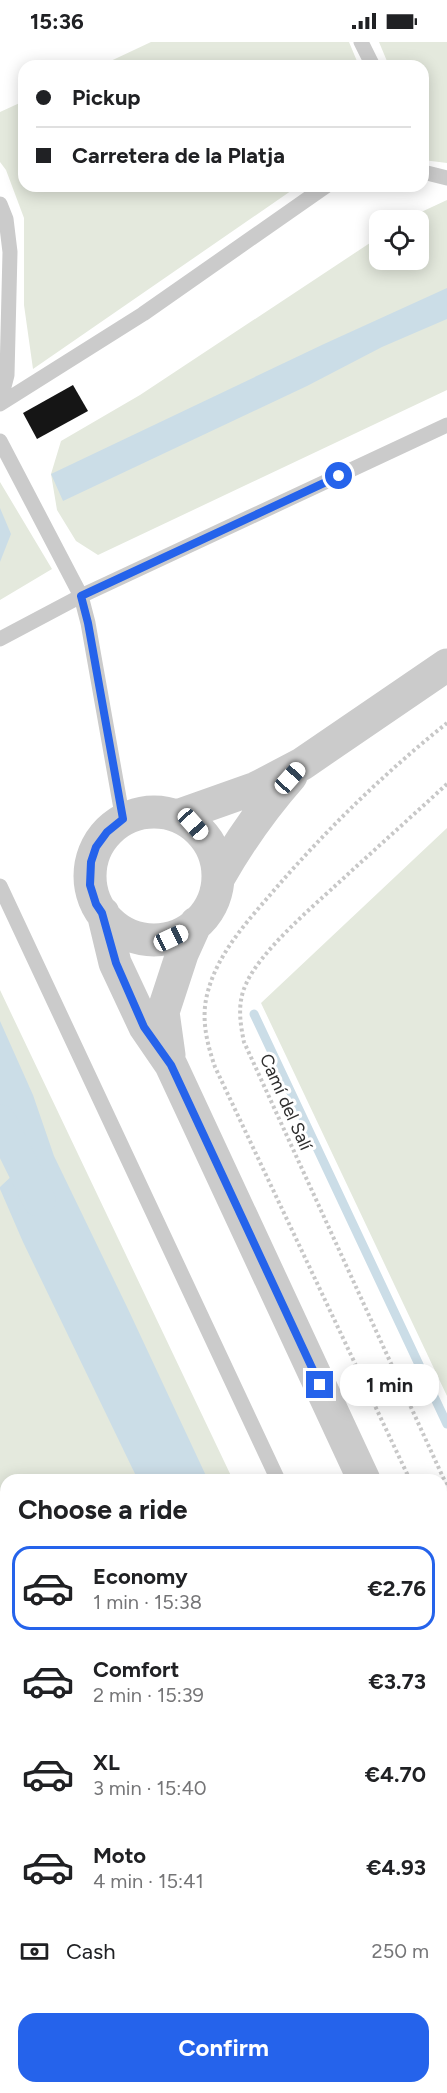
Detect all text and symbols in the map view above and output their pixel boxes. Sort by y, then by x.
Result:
text: 15:36 [30,8,84,35]
text: Pickup [72,84,141,111]
text: Carretera de la Platja [72,142,285,169]
map controls [369,210,429,270]
button: locate [369,210,429,270]
route start [325,462,352,489]
car [271,759,309,797]
car [174,805,212,843]
car [151,922,191,954]
street label: Camí del Salí [255,1050,317,1154]
callout: 1 min [341,1364,440,1406]
route end [306,1371,333,1398]
text: 1 min [366,1373,413,1397]
text: Choose a ride [18,1493,187,1526]
icon: car [21,1561,75,1615]
text: Economy [93,1563,188,1590]
text: €2.76 [368,1575,426,1602]
text: 1 min · 15:38 [93,1590,202,1614]
icon: car [21,1654,75,1708]
text: Comfort [93,1656,179,1683]
text: €3.73 [369,1668,426,1695]
text: 2 min · 15:39 [93,1683,204,1707]
icon: car [21,1747,75,1801]
text: XL [93,1749,120,1776]
text: €4.70 [365,1761,426,1788]
text: 3 min · 15:40 [93,1776,207,1800]
icon: car [21,1840,75,1894]
text: Moto [93,1842,146,1869]
text: €4.93 [366,1854,426,1881]
text: 4 min · 15:41 [93,1869,204,1893]
icon: cash [18,1935,51,1968]
text: Cash [66,1938,116,1965]
text: 250 m [372,1939,429,1963]
button: Confirm [18,2013,429,2082]

